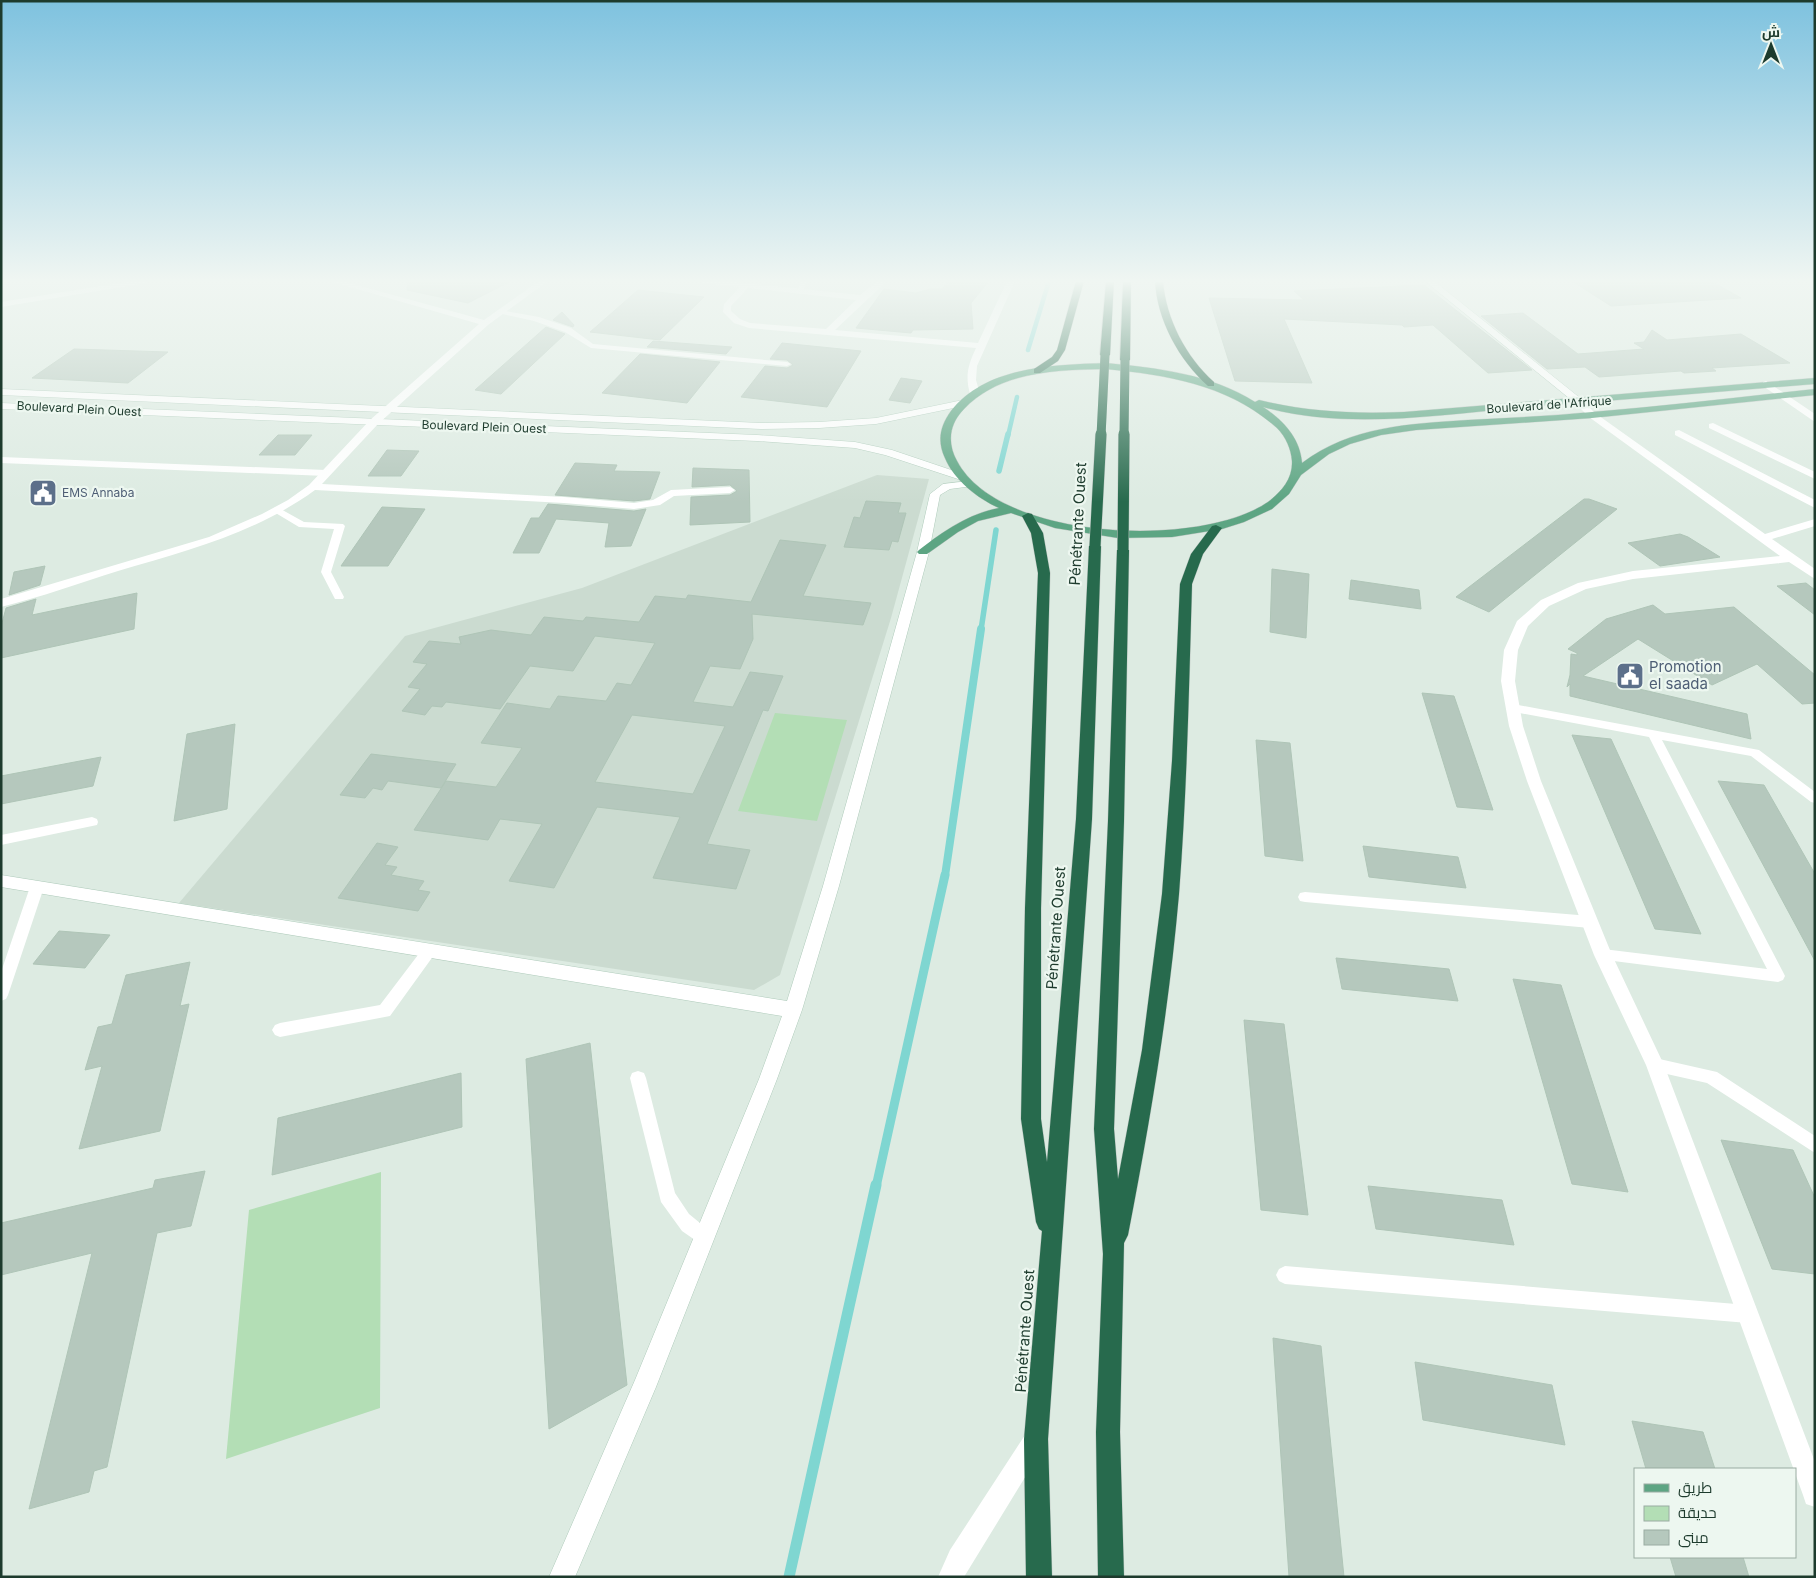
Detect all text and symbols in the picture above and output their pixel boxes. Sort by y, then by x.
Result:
north arrow [1746,20,1796,70]
text: ش [1762,23,1780,41]
street label: Boulevard de l'Afrique [1486,393,1612,416]
street label: Boulevard Plein Ouest [16,398,142,419]
street label: Boulevard Plein Ouest [421,417,547,436]
street label: Pénétrante Ouest [1065,462,1090,586]
public building icon: EMS Annaba [28,478,58,508]
place label: EMS Annaba [62,485,135,500]
place label: Promotion el saada [1649,657,1722,693]
public building icon: Promotion el saada [1615,661,1645,691]
street label: Pénétrante Ouest [1042,866,1069,990]
street label: Pénétrante Ouest [1011,1269,1038,1393]
legend [1634,1468,1796,1558]
text: طريق [1678,1478,1712,1498]
text: حديقة [1678,1503,1717,1522]
text: مبنى [1678,1528,1709,1548]

